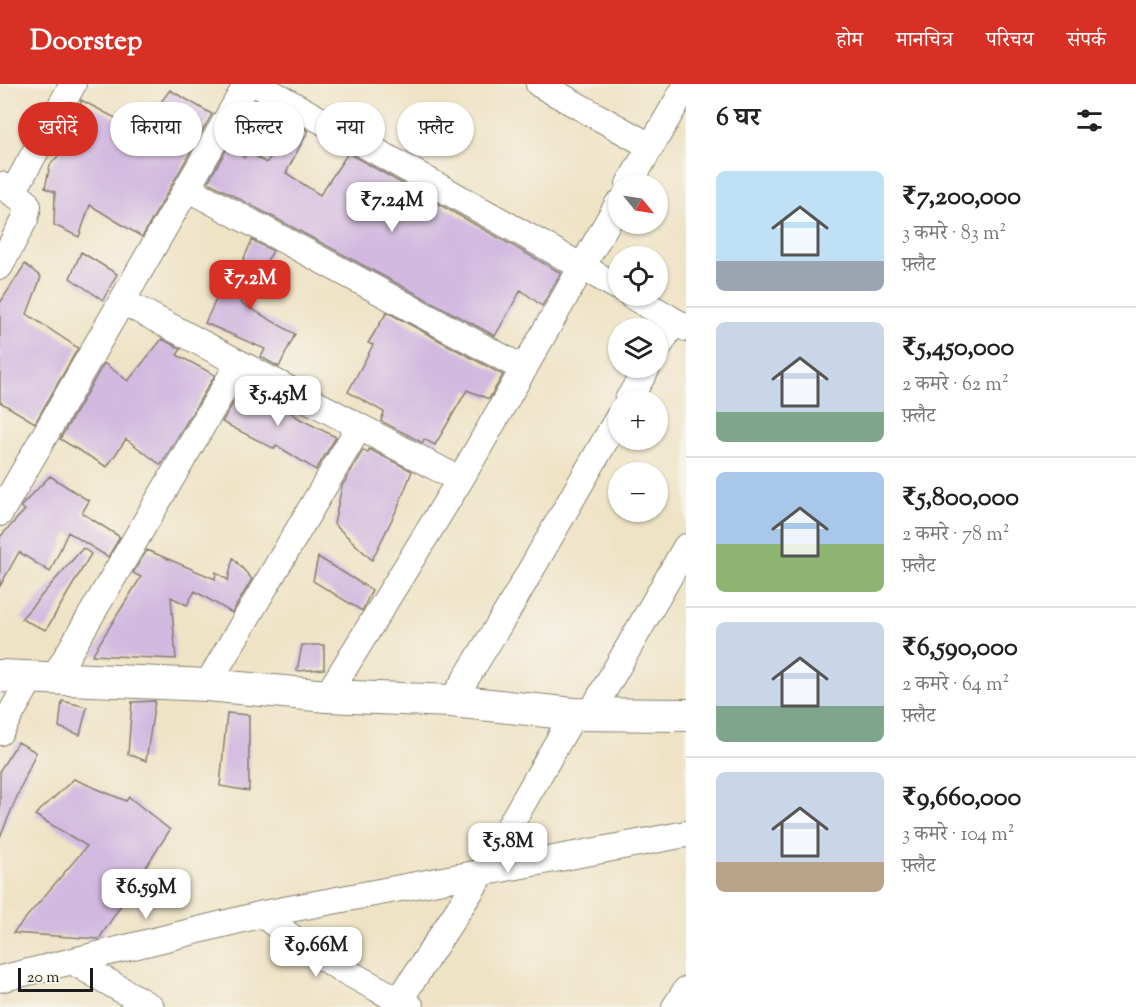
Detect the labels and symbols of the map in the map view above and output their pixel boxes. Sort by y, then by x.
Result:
north arrow [608,174,668,234]
pin: ₹7.24M [343,182,441,233]
pin: ₹7.2M [208,260,292,311]
pin: ₹5.45M [229,376,327,427]
pin: ₹5.8M [466,823,550,874]
pin: ₹6.59M [97,869,195,920]
pin: ₹9.66M [267,927,365,978]
scale bar [18,965,93,992]

